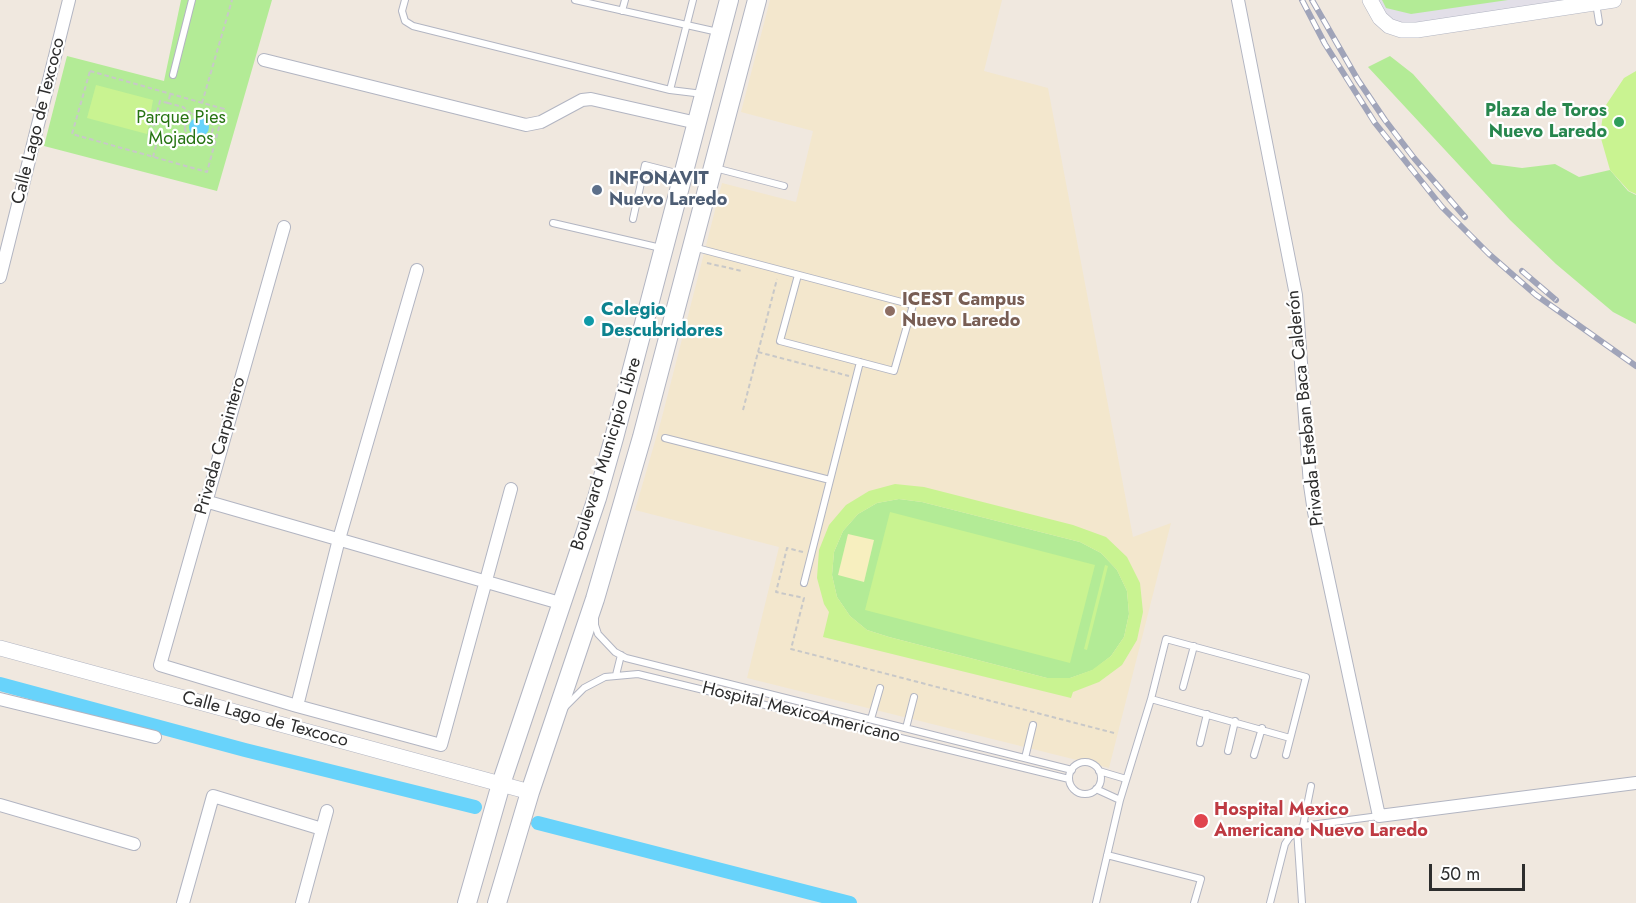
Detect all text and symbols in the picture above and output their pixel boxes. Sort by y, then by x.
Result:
street label: Calle Lago de Texcoco [8,36,70,206]
place label: Plaza de Toros Nuevo Laredo [1485,101,1607,144]
park label: Parque Pies Mojados [136,108,226,150]
marker: Plaza de Toros Nuevo Laredo [1612,115,1626,129]
place label: INFONAVIT Nuevo Laredo [609,169,727,212]
marker: INFONAVIT Nuevo Laredo [590,183,604,197]
street label: Privada Esteban Baca Calderón [1283,289,1329,527]
place label: ICEST Campus Nuevo Laredo [902,290,1025,332]
place label: Colegio Descubridores [601,300,723,342]
marker: ICEST Campus Nuevo Laredo [883,304,897,318]
marker: Colegio Descubridores [582,314,596,328]
street label: Boulevard Municipio Libre [567,355,647,553]
street label: Privada Carpintero [191,375,251,517]
street label: Hospital MexicoAmericano [700,678,902,748]
street label: Calle Lago de Texcoco [180,687,350,753]
place label: Hospital Mexico Americano Nuevo Laredo [1214,800,1428,842]
marker: Hospital Mexico Americano Nuevo Laredo [1192,812,1210,830]
scale bar [1432,852,1528,890]
text: 50 m [1440,861,1480,887]

